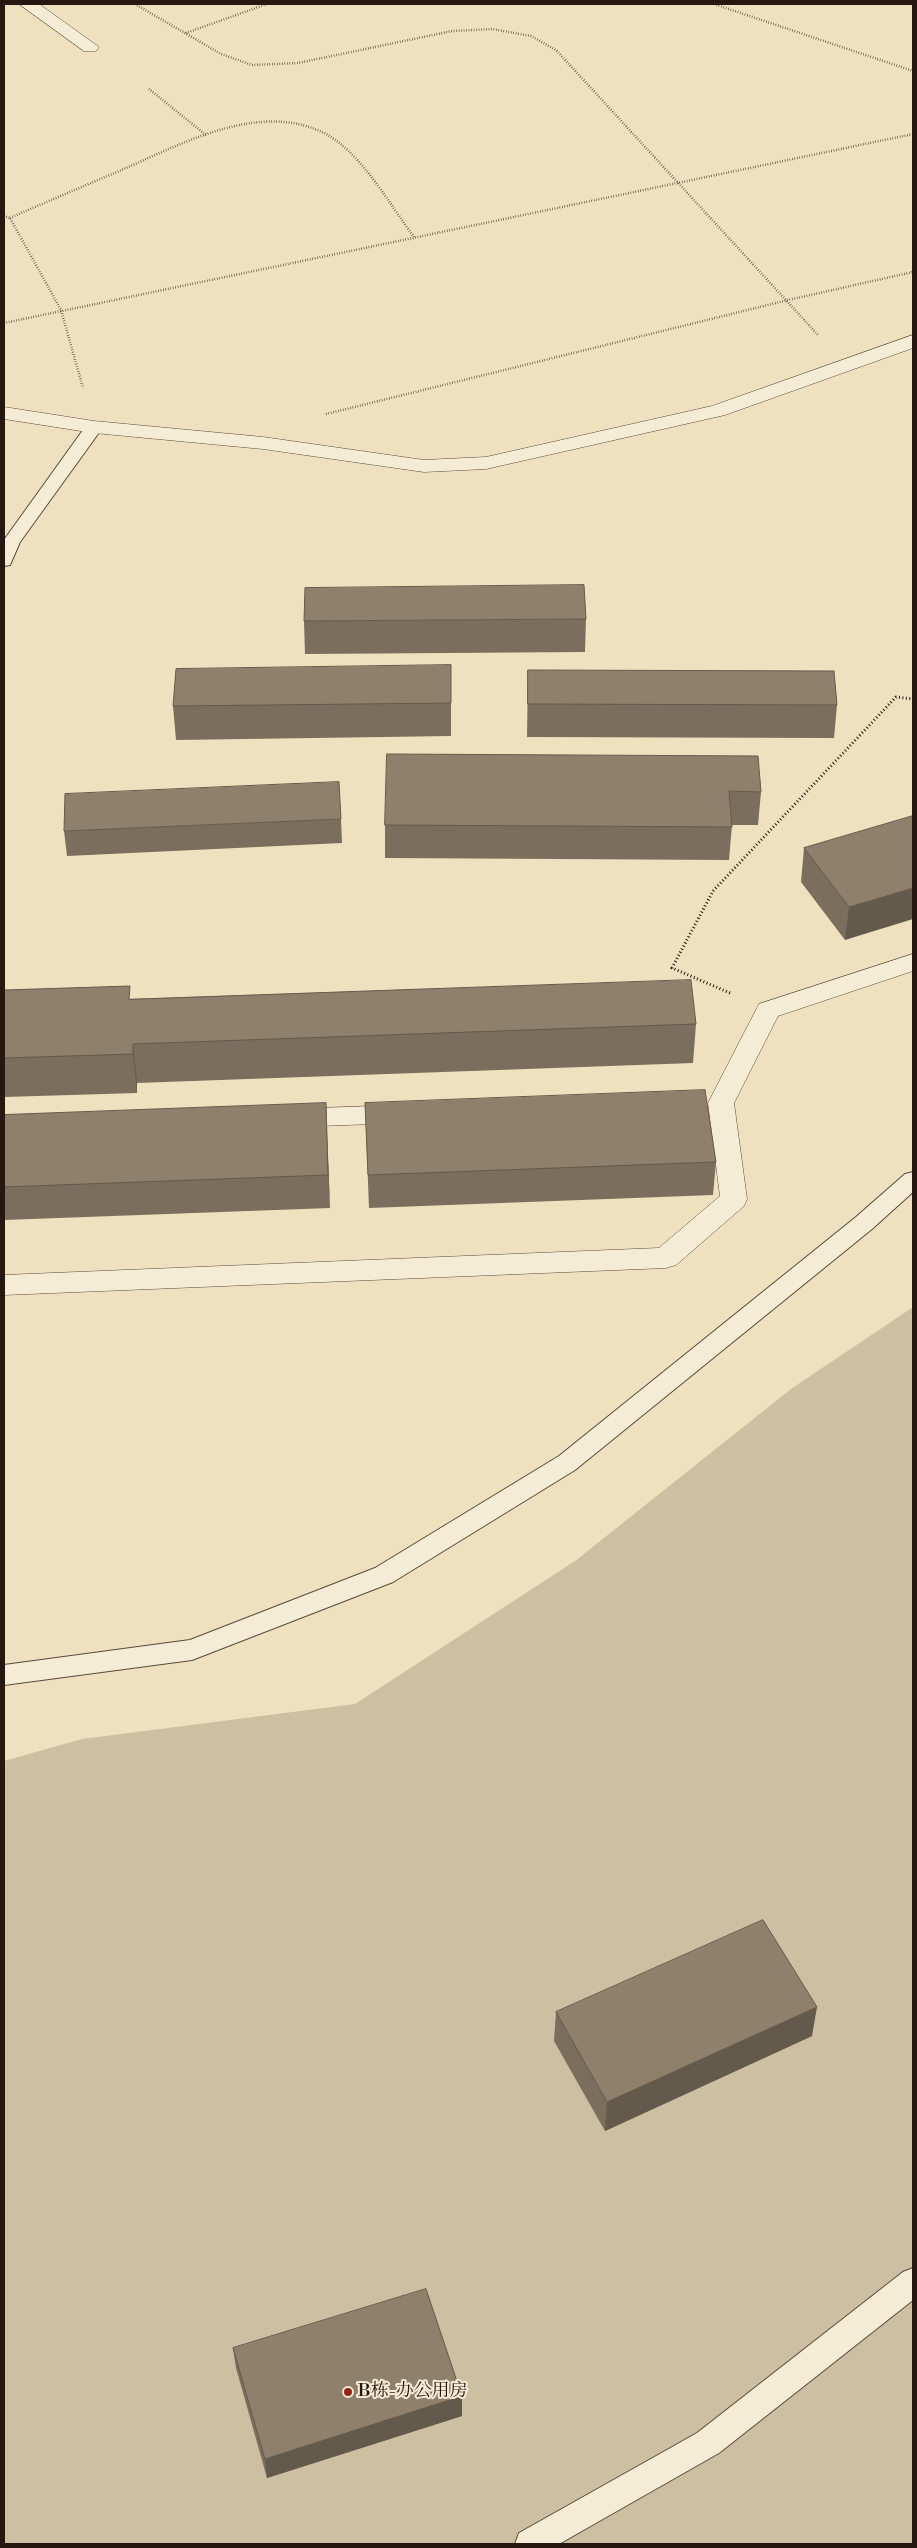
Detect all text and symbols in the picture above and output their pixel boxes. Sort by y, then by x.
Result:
place label: B栋-办公用房 [358,2381,468,2403]
marker: B栋-办公用房 [342,2386,354,2398]

